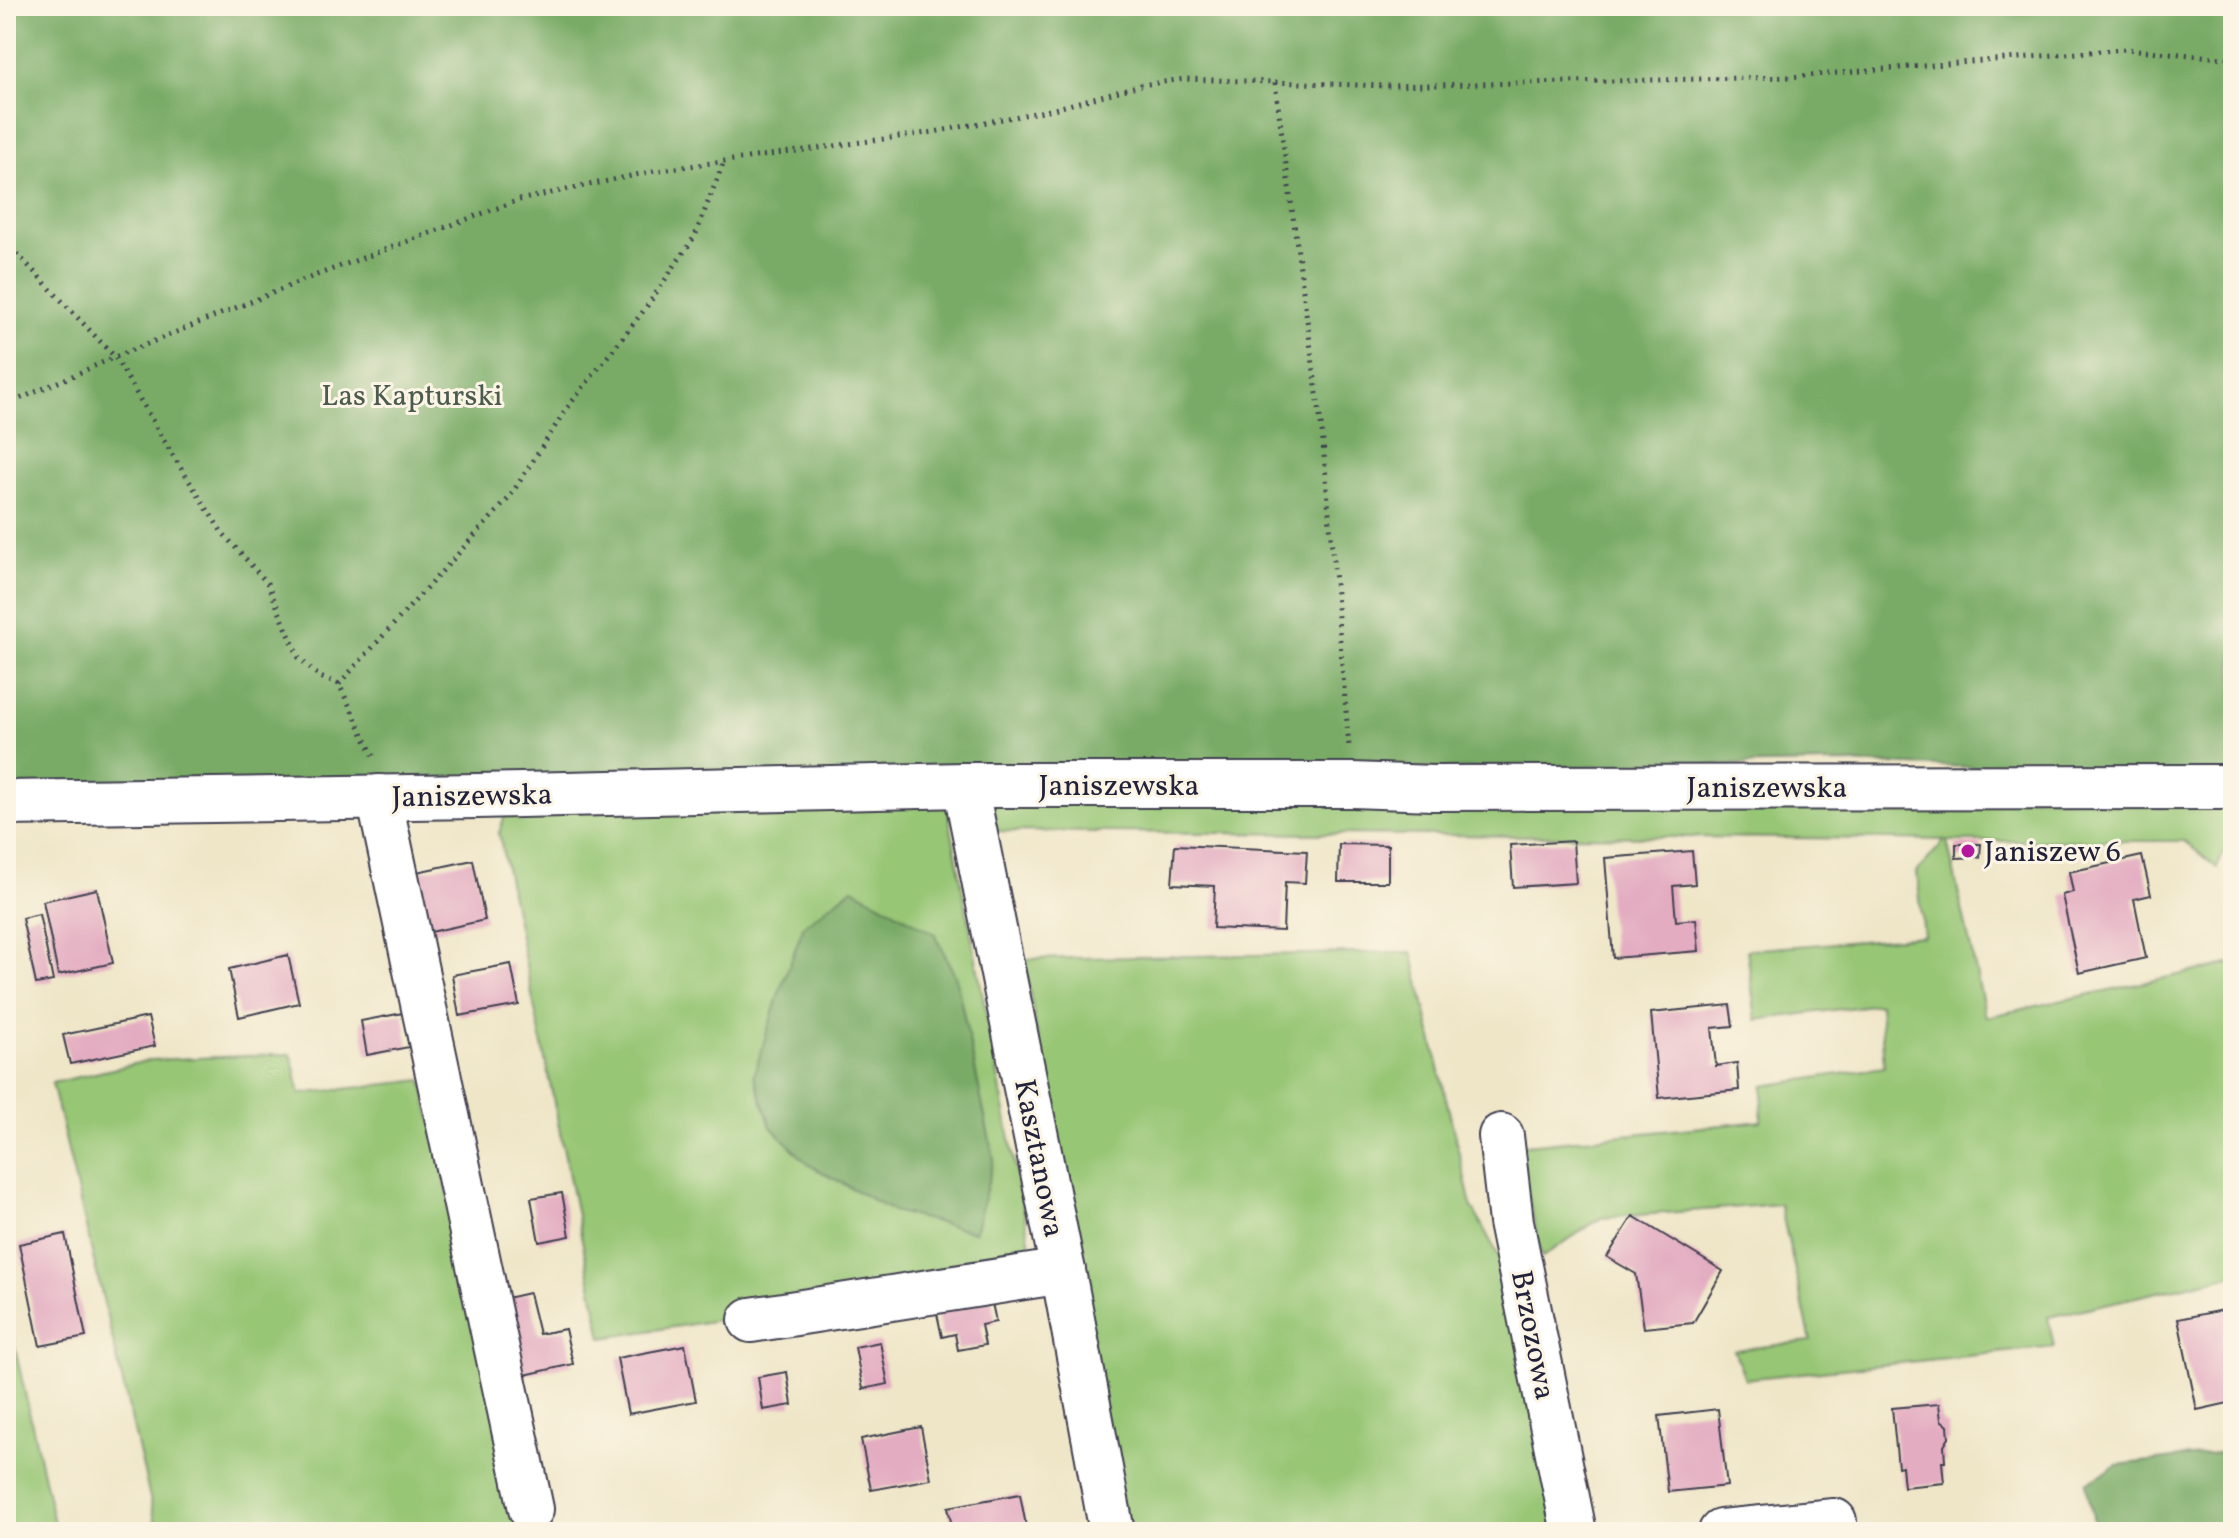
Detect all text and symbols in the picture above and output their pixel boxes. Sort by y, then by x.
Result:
park label: Las Kapturski [321,376,503,418]
street label: Janiszewska [1039,766,1199,808]
street label: Janiszewska [1687,768,1847,810]
street label: Janiszewska [391,775,553,819]
place label: Janiszew 6 [1984,832,2121,874]
marker: Janiszew 6 [1959,842,1977,860]
street label: Kasztanowa [1002,1076,1074,1241]
street label: Brzozowa [1499,1267,1565,1404]

